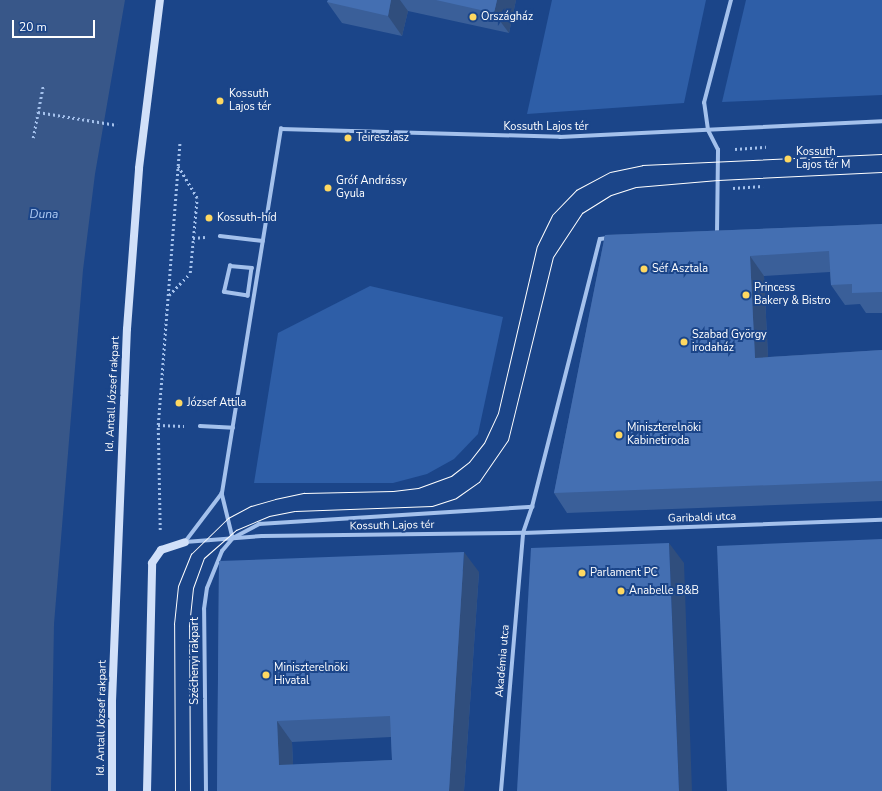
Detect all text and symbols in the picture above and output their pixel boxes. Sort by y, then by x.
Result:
place label: Országház [481,10,533,24]
scale bar [14,12,97,38]
marker: Országház [468,12,478,22]
text: 20 m [19,19,47,35]
place label: Kossuth Lajos tér [229,88,271,114]
marker: Kossuth Lajos tér [214,95,226,107]
street label: Kossuth Lajos tér [504,120,588,134]
place label: Teiresziasz [356,131,409,145]
marker: Teiresziasz [343,133,353,143]
place label: Kossuth Lajos tér M [796,146,850,172]
marker: Kossuth Lajos tér M [783,154,793,164]
place label: Gróf Andrássy Gyula [336,175,407,201]
marker: Gróf Andrássy Gyula [323,183,333,193]
water label: Duna [30,208,58,222]
place label: Kossuth-híd [217,211,277,225]
marker: Kossuth-híd [204,213,214,223]
place label: Séf Asztala [652,262,708,276]
marker: Séf Asztala [639,264,649,274]
place label: Princess Bakery & Bistro [754,282,831,308]
marker: Princess Bakery & Bistro [741,290,751,300]
place label: Szabad György irodaház [692,329,767,355]
street label: Id. Antall József rakpart [103,336,123,452]
marker: Szabad György irodaház [679,337,689,347]
place label: József Attila [187,396,246,410]
marker: József Attila [174,398,184,408]
place label: Miniszterelnöki Kabinetiroda [627,422,701,448]
marker: Miniszterelnöki Kabinetiroda [614,430,624,440]
street label: Garibaldi utca [668,510,736,526]
street label: Kossuth Lajos tér [350,519,434,533]
place label: Parlament PC [590,566,658,580]
marker: Parlament PC [577,568,587,578]
place label: Anabelle B&B [629,584,699,598]
marker: Anabelle B&B [616,586,626,596]
street label: Széchenyi rakpart [188,617,202,705]
street label: Akadémia utca [493,624,513,698]
street label: Id. Antall József rakpart [94,660,110,776]
place label: Miniszterelnöki Hivatal [274,662,348,688]
marker: Miniszterelnöki Hivatal [261,670,271,680]

